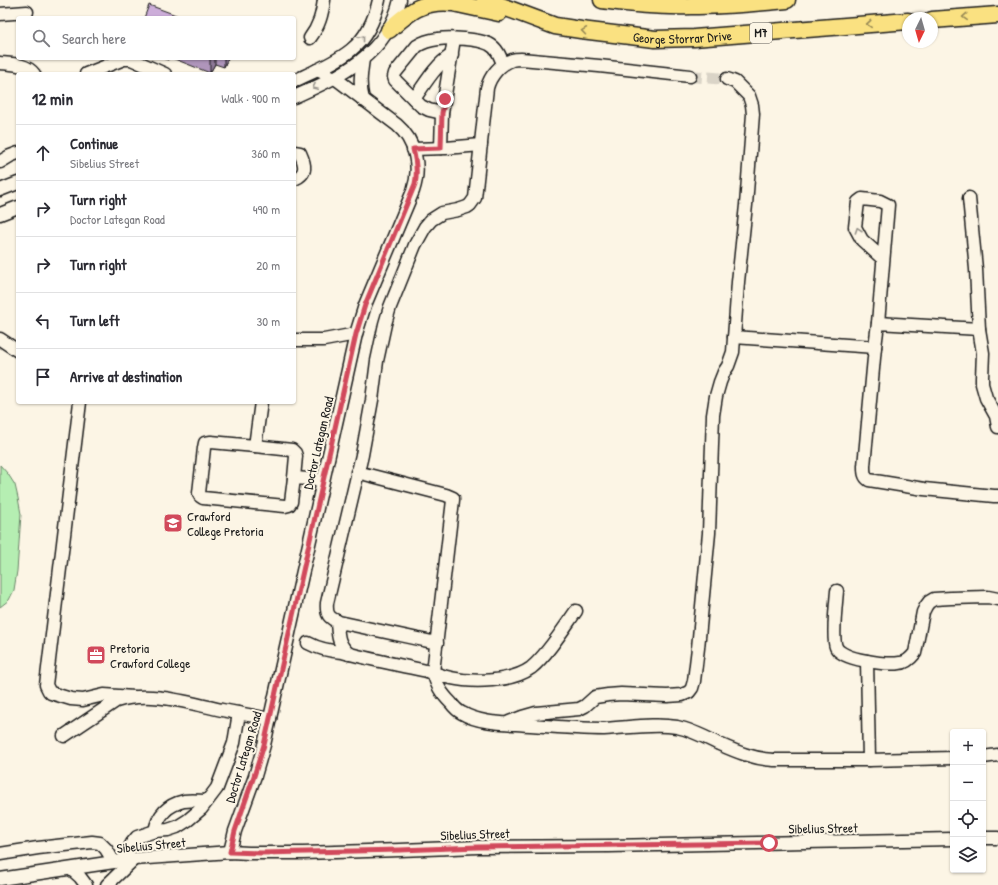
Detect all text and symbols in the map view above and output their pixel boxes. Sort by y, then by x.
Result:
north arrow [902,12,938,48]
one-way arrow [962,12,968,21]
search box [16,16,296,60]
one-way arrow [866,20,872,29]
road number: M7 [750,23,772,43]
street label: George Storrar Drive [632,26,733,48]
icon: search [30,27,52,49]
one-way arrow [581,27,587,36]
text: Search here [62,28,126,49]
one-way arrow [357,36,364,43]
one-way arrow [312,83,319,91]
text: 12 min [32,87,73,110]
text: Walk · 900 m [221,89,280,107]
route end [436,90,454,108]
text: Continue [70,133,118,154]
icon: ahead [32,142,54,164]
text: 360 m [251,144,280,162]
text: Sibelius Street [70,154,139,172]
text: Turn right [70,189,126,210]
icon: right [32,198,54,220]
text: 490 m [253,200,280,218]
text: Doctor Lategan Road [70,210,165,228]
one-way arrow [854,227,863,234]
icon: right [32,254,54,276]
text: Turn right [70,254,126,275]
text: 20 m [256,256,280,274]
icon: left [32,310,54,332]
text: Turn left [70,310,120,331]
text: 30 m [257,312,280,330]
icon: arrive [32,366,54,388]
text: Arrive at destination [70,366,182,387]
street label: Doctor Lategan Road [299,395,337,491]
place label: Crawford College Pretoria [187,507,263,540]
school or university icon: Crawford College Pretoria [162,512,184,534]
place label: Pretoria Crawford College [110,639,190,672]
office icon: Pretoria Crawford College [85,644,107,666]
street label: Doctor Lategan Road [221,709,265,805]
map controls [950,729,986,873]
button: + [950,729,986,765]
button: − [950,765,986,801]
button: locate [950,801,986,837]
street label: Sibelius Street [788,818,858,838]
street label: Sibelius Street [440,824,510,844]
street label: Sibelius Street [116,833,187,857]
route start [760,834,778,852]
button: layers [950,837,986,873]

